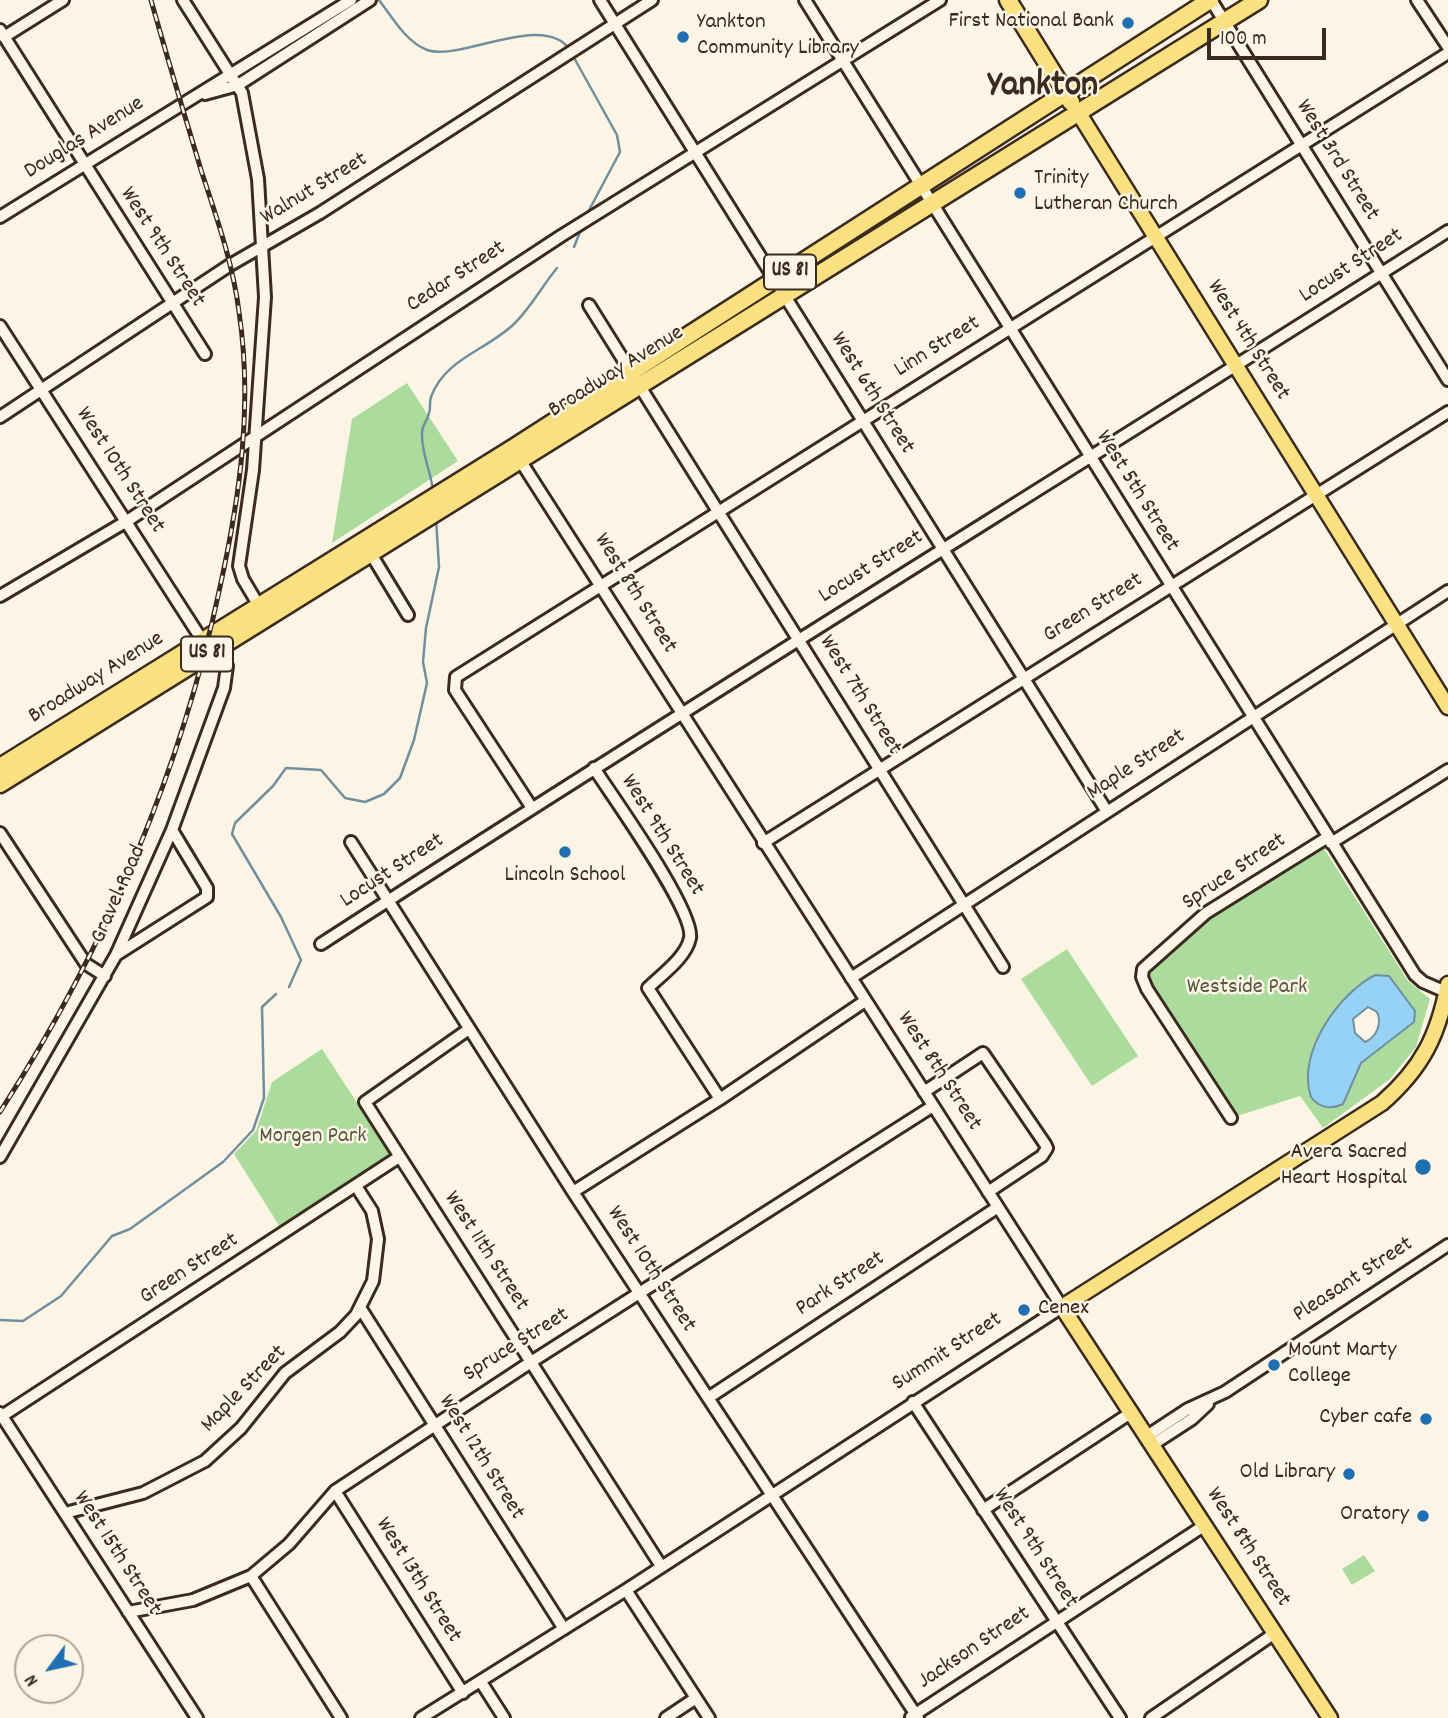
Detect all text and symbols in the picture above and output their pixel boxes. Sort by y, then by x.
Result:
place label: First National Bank [949,9,1114,37]
place label: Yankton Community Library [697,10,859,64]
scale bar [1210,14,1329,58]
marker: First National Bank [1120,15,1136,31]
text: 100 m [1220,25,1267,55]
marker: Yankton Community Library [675,29,691,45]
district label: Yankton [988,67,1098,111]
street label: Douglas Avenue [20,91,150,187]
street label: West 3rd Street [1288,95,1384,227]
street label: Walnut Street [257,147,373,233]
place label: Trinity Lutheran Church [1034,166,1178,220]
street label: West 9th Street [112,183,210,313]
marker: Trinity Lutheran Church [1012,185,1028,201]
street label: Locust Street [1295,223,1409,311]
street label: Cedar Street [402,236,512,320]
road number: US 81 [764,254,816,290]
street label: West 4th Street [1199,276,1295,406]
street label: Linn Street [890,311,986,385]
street label: Broadway Avenue [544,320,690,426]
street label: West 6th Street [823,328,919,460]
street label: West 10th Street [68,403,170,539]
street label: West 5th Street [1088,426,1184,558]
street label: Locust Street [815,525,929,611]
street label: West 8th Street [586,529,682,659]
street label: Green Street [1039,568,1149,650]
street label: Broadway Avenue [24,626,170,732]
street label: West 7th Street [811,631,907,761]
road number: US 81 [181,636,233,672]
street label: Maple Street [1083,724,1191,808]
street label: West 9th Street [613,770,709,902]
street label: Locust Street [336,828,450,916]
street label: Spruce Street [1178,828,1292,918]
street label: Gravel Road [86,842,154,948]
marker: Lincoln School [557,844,573,860]
place label: Lincoln School [505,863,625,891]
park label: Westside Park [1187,975,1307,1003]
street label: West 8th Street [889,1007,987,1137]
park label: Morgen Park [259,1124,367,1152]
place label: Avera Sacred Heart Hospital [1281,1140,1407,1194]
marker: Avera Sacred Heart Hospital [1413,1157,1433,1177]
street label: West 11th Street [436,1187,534,1317]
street label: West 10th Street [599,1202,701,1338]
street label: Green Street [135,1228,245,1312]
street label: Pleasant Street [1289,1232,1419,1330]
street label: Park Street [791,1246,891,1324]
place label: Cenex [1038,1296,1089,1324]
marker: Cenex [1016,1302,1032,1318]
street label: Spruce Street [459,1303,575,1389]
street label: Summit Street [888,1307,1008,1399]
place label: Mount Marty College [1288,1338,1397,1392]
street label: Maple Street [196,1340,294,1440]
marker: Mount Marty College [1266,1357,1282,1373]
street label: West 12th Street [431,1390,529,1526]
place label: Cyber cafe [1319,1405,1412,1433]
marker: Cyber cafe [1418,1411,1434,1427]
place label: Old Library [1240,1460,1335,1488]
marker: Old Library [1341,1466,1357,1482]
street label: West 8th Street [1198,1483,1296,1613]
street label: West 9th Street [985,1484,1083,1614]
street label: West 15th Street [66,1487,166,1621]
place label: Oratory [1340,1502,1409,1530]
marker: Oratory [1415,1508,1431,1524]
street label: West 13th Street [368,1513,466,1649]
street label: Jackson Street [914,1601,1036,1697]
north arrow [14,1634,84,1704]
text: N [19,1668,47,1691]

